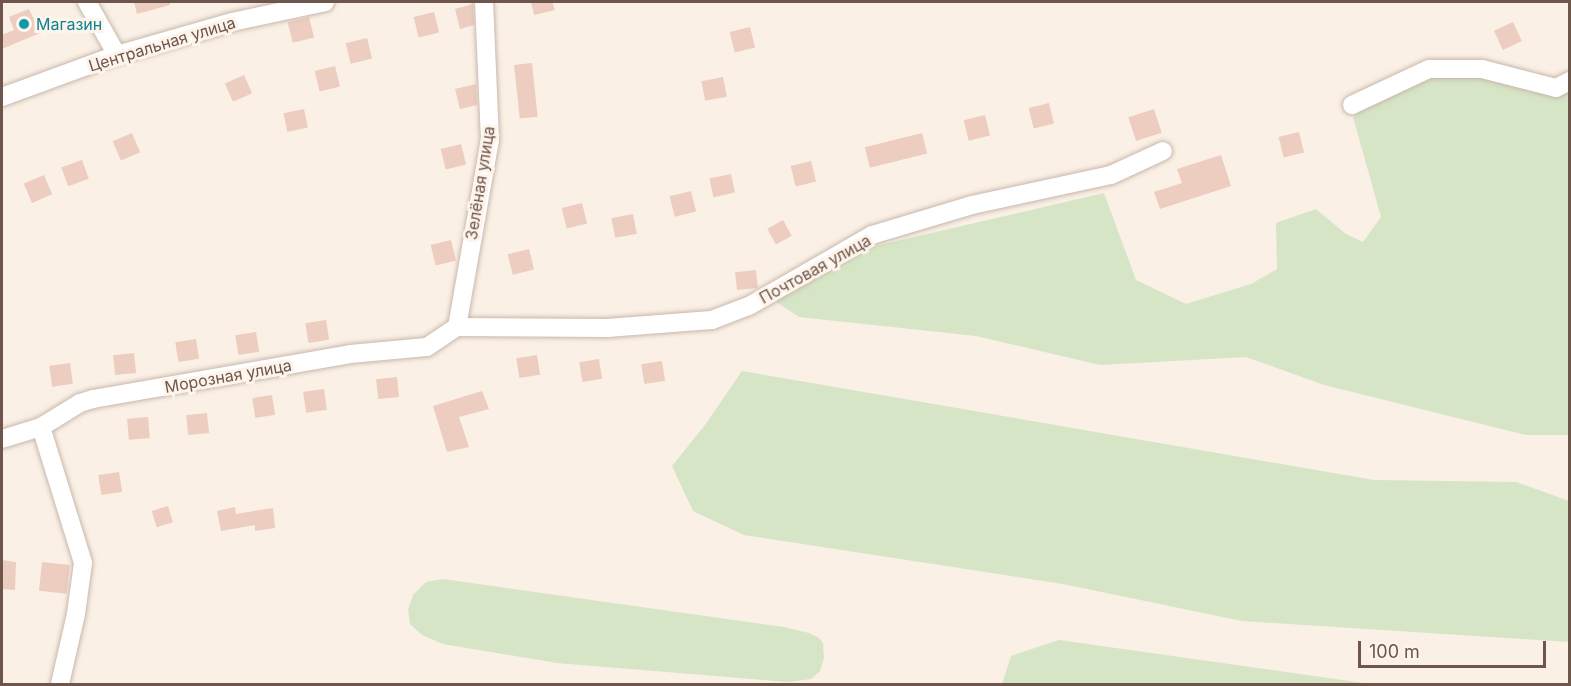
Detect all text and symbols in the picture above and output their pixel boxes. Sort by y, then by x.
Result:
street label: Центральная улица [86,13,238,75]
place label: Магазин [36,14,102,34]
marker: Магазин [17,17,31,31]
street label: Зелёная улица [462,125,498,241]
street label: Почтовая улица [756,230,874,308]
street label: Морозная улица [163,355,293,397]
scale bar [1361,629,1548,667]
text: 100 m [1369,641,1420,662]

